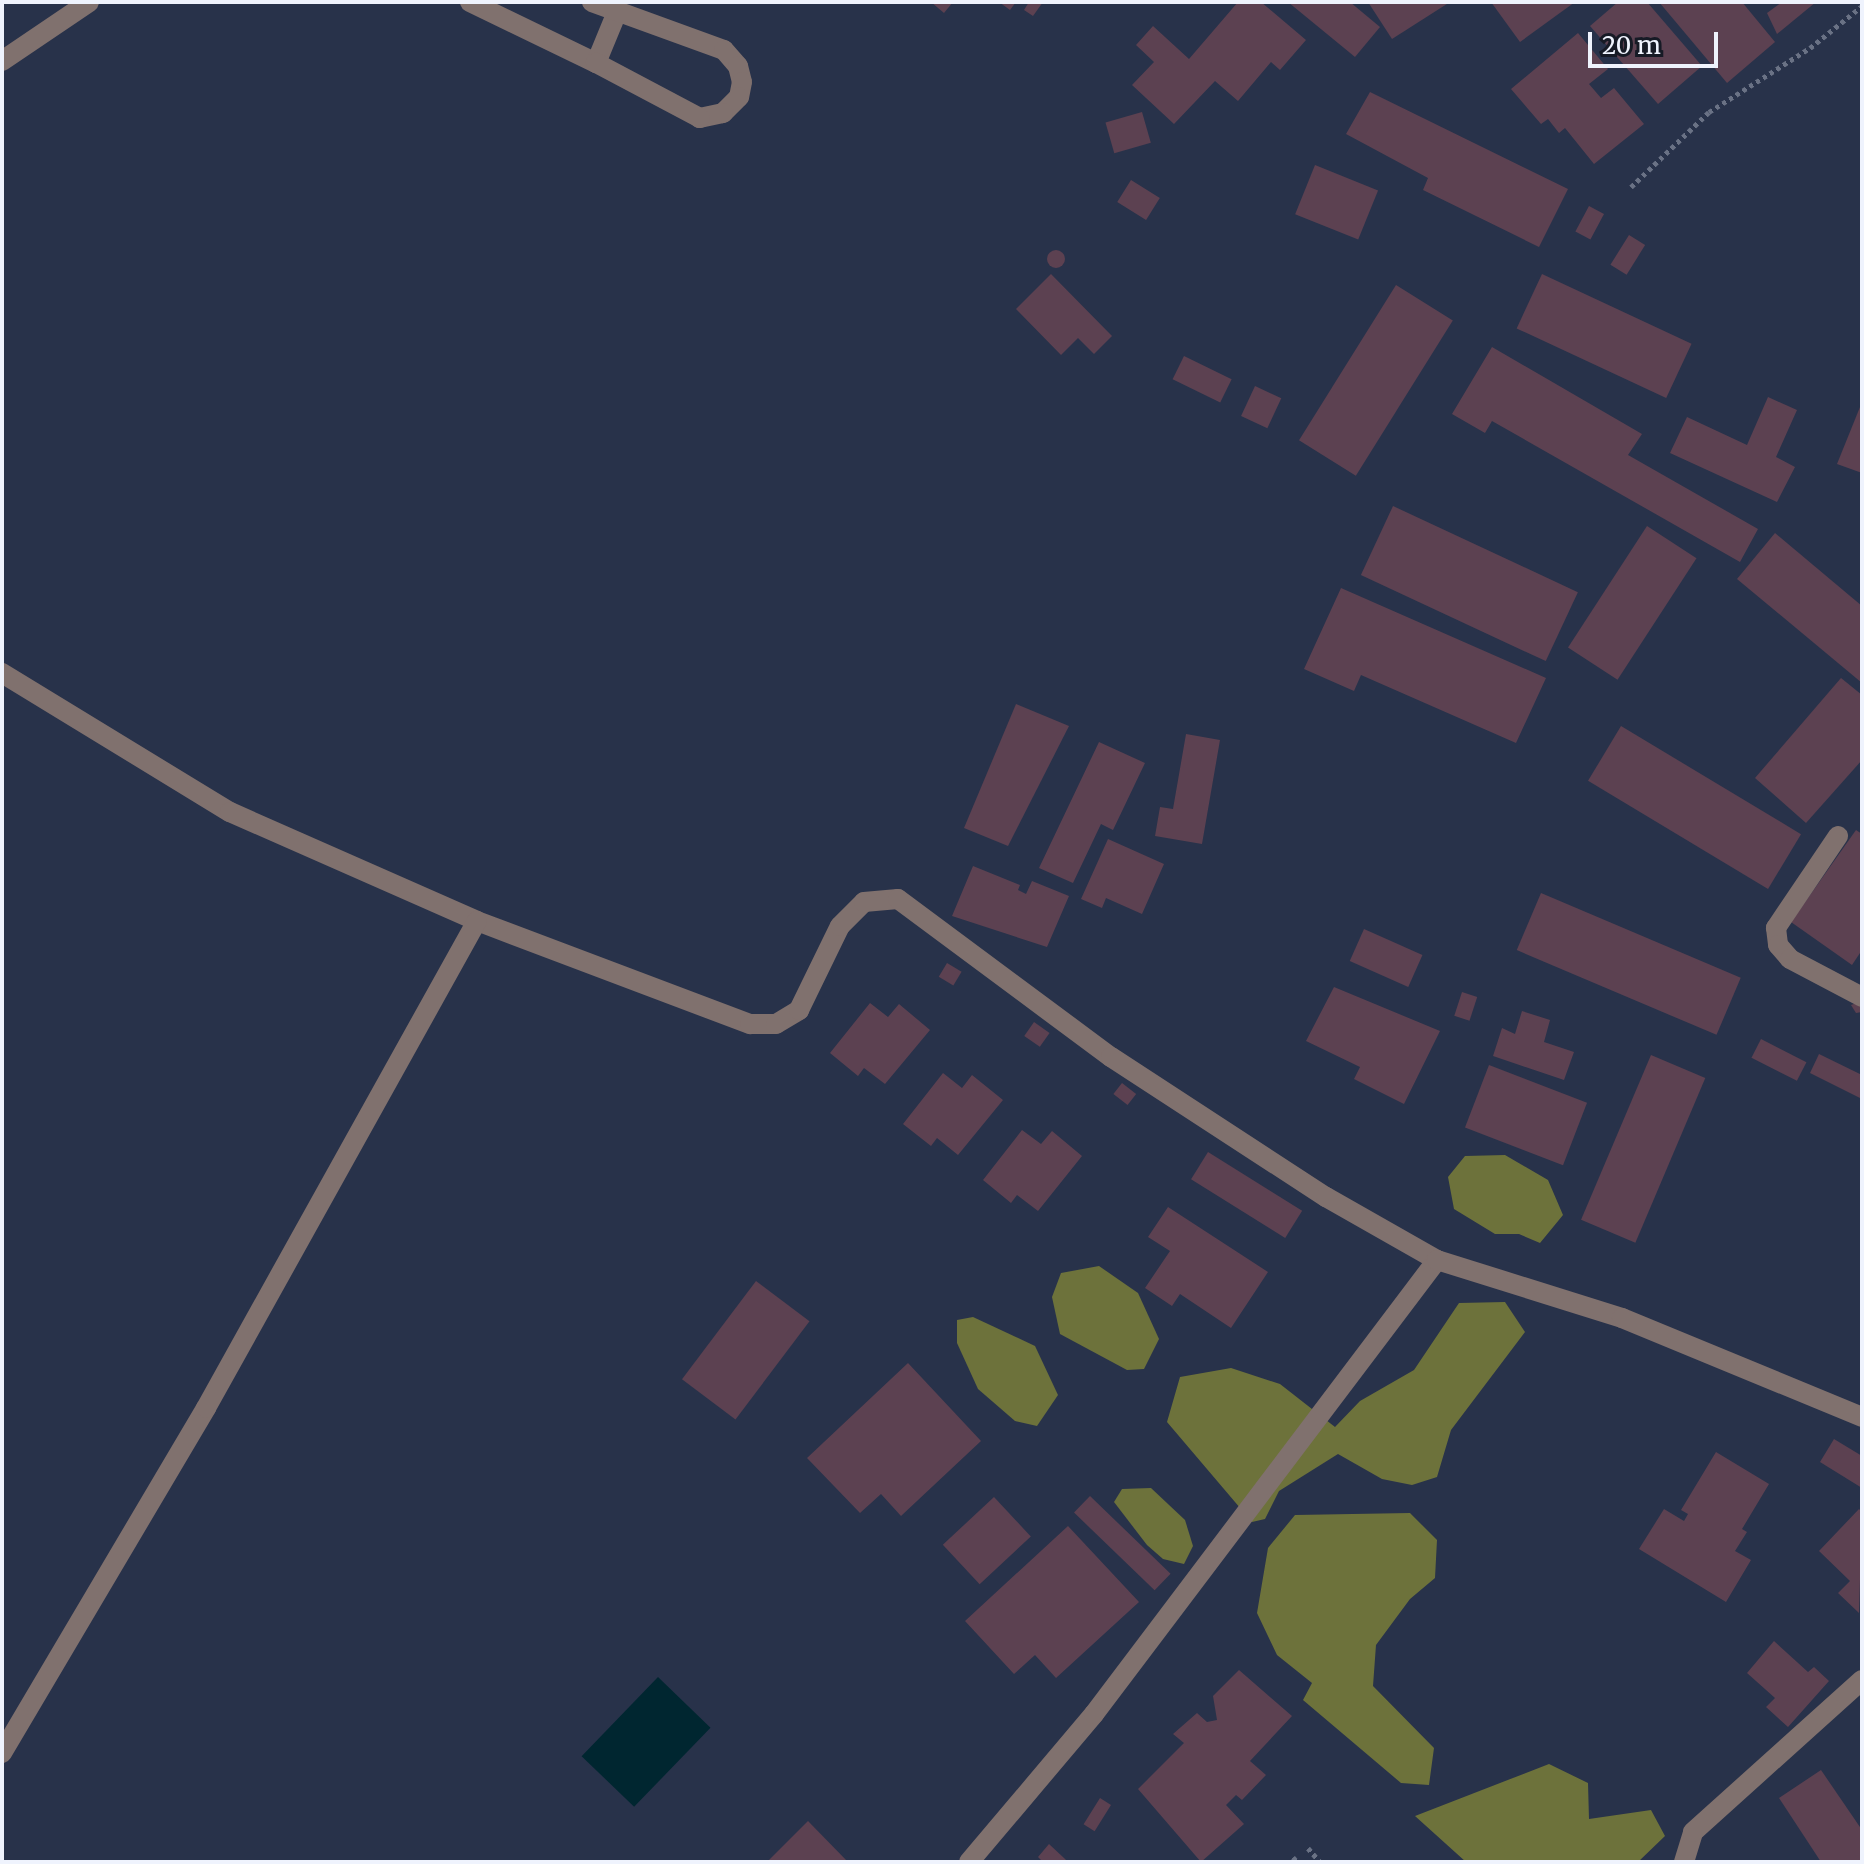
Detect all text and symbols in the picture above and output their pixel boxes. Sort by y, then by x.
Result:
scale bar [1592,16,1722,66]
text: 20 m [1602,30,1661,61]

